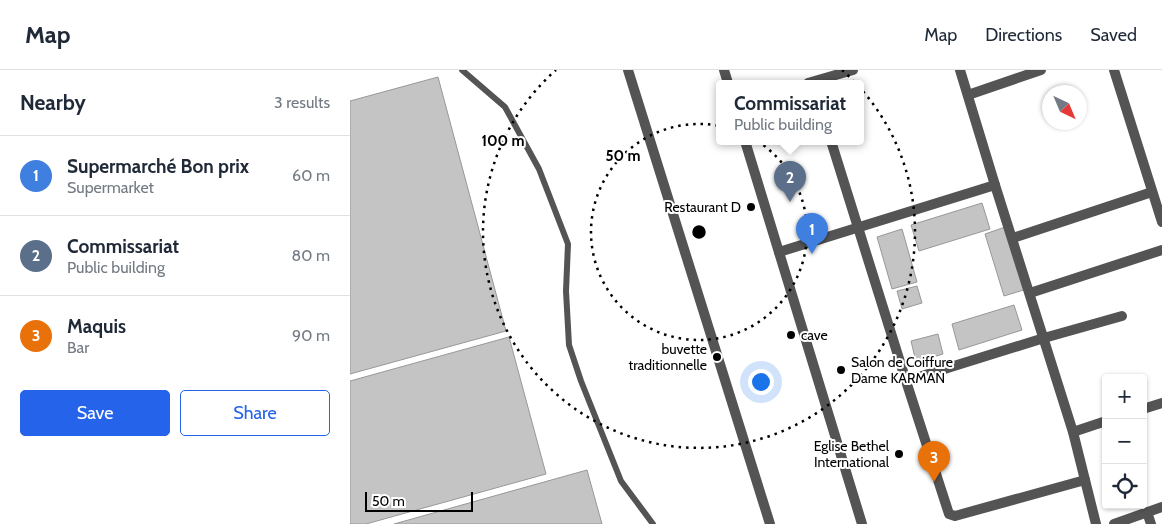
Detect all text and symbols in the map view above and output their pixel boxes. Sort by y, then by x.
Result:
text: Map [25,20,71,49]
text: Map [924,24,957,46]
text: Directions [985,24,1062,46]
text: Saved [1090,24,1137,46]
popup [716,80,864,145]
north arrow [1042,85,1087,130]
text: Nearby [20,90,86,115]
text: Commissariat [734,92,846,115]
text: 3 results [274,93,330,112]
text: Public building [734,115,832,134]
text: 100 m [481,132,525,150]
text: 50 m [605,147,641,165]
text: Supermarché Bon prix [67,155,249,178]
pin: 2 [774,161,806,202]
text: 1 [33,166,39,185]
text: 60 m [292,166,330,185]
text: Supermarket [67,178,154,197]
place label: Restaurant D [664,198,741,216]
marker: Restaurant D [745,201,757,213]
pin: 1 [796,213,828,254]
centre of rings [690,223,708,241]
text: Commissariat [67,235,179,258]
text: 2 [32,246,40,265]
text: 80 m [292,246,330,265]
text: Public building [67,258,165,277]
text: Maquis [67,315,126,338]
text: 3 [32,326,40,345]
text: 90 m [292,326,330,345]
place label: cave [801,326,828,344]
marker: cave [785,329,797,341]
text: Bar [67,338,89,357]
place label: buvette traditionnelle [629,340,707,374]
marker: buvette traditionnelle [711,351,723,363]
place label: Salon de Coiffure Dame KARMAN [851,353,953,387]
marker: Salon de Coiffure Dame KARMAN [835,364,847,376]
your location [748,369,774,395]
map controls [1102,374,1147,509]
button: + [1102,374,1147,419]
button: Save [20,390,170,436]
button: Share [180,390,330,436]
button: − [1102,419,1147,464]
place label: Eglise Bethel International [814,437,890,471]
pin: 3 [918,441,950,482]
marker: Eglise Bethel International [893,448,905,460]
button: locate [1102,464,1147,509]
scale bar [365,489,472,512]
text: 50 m [372,492,405,510]

